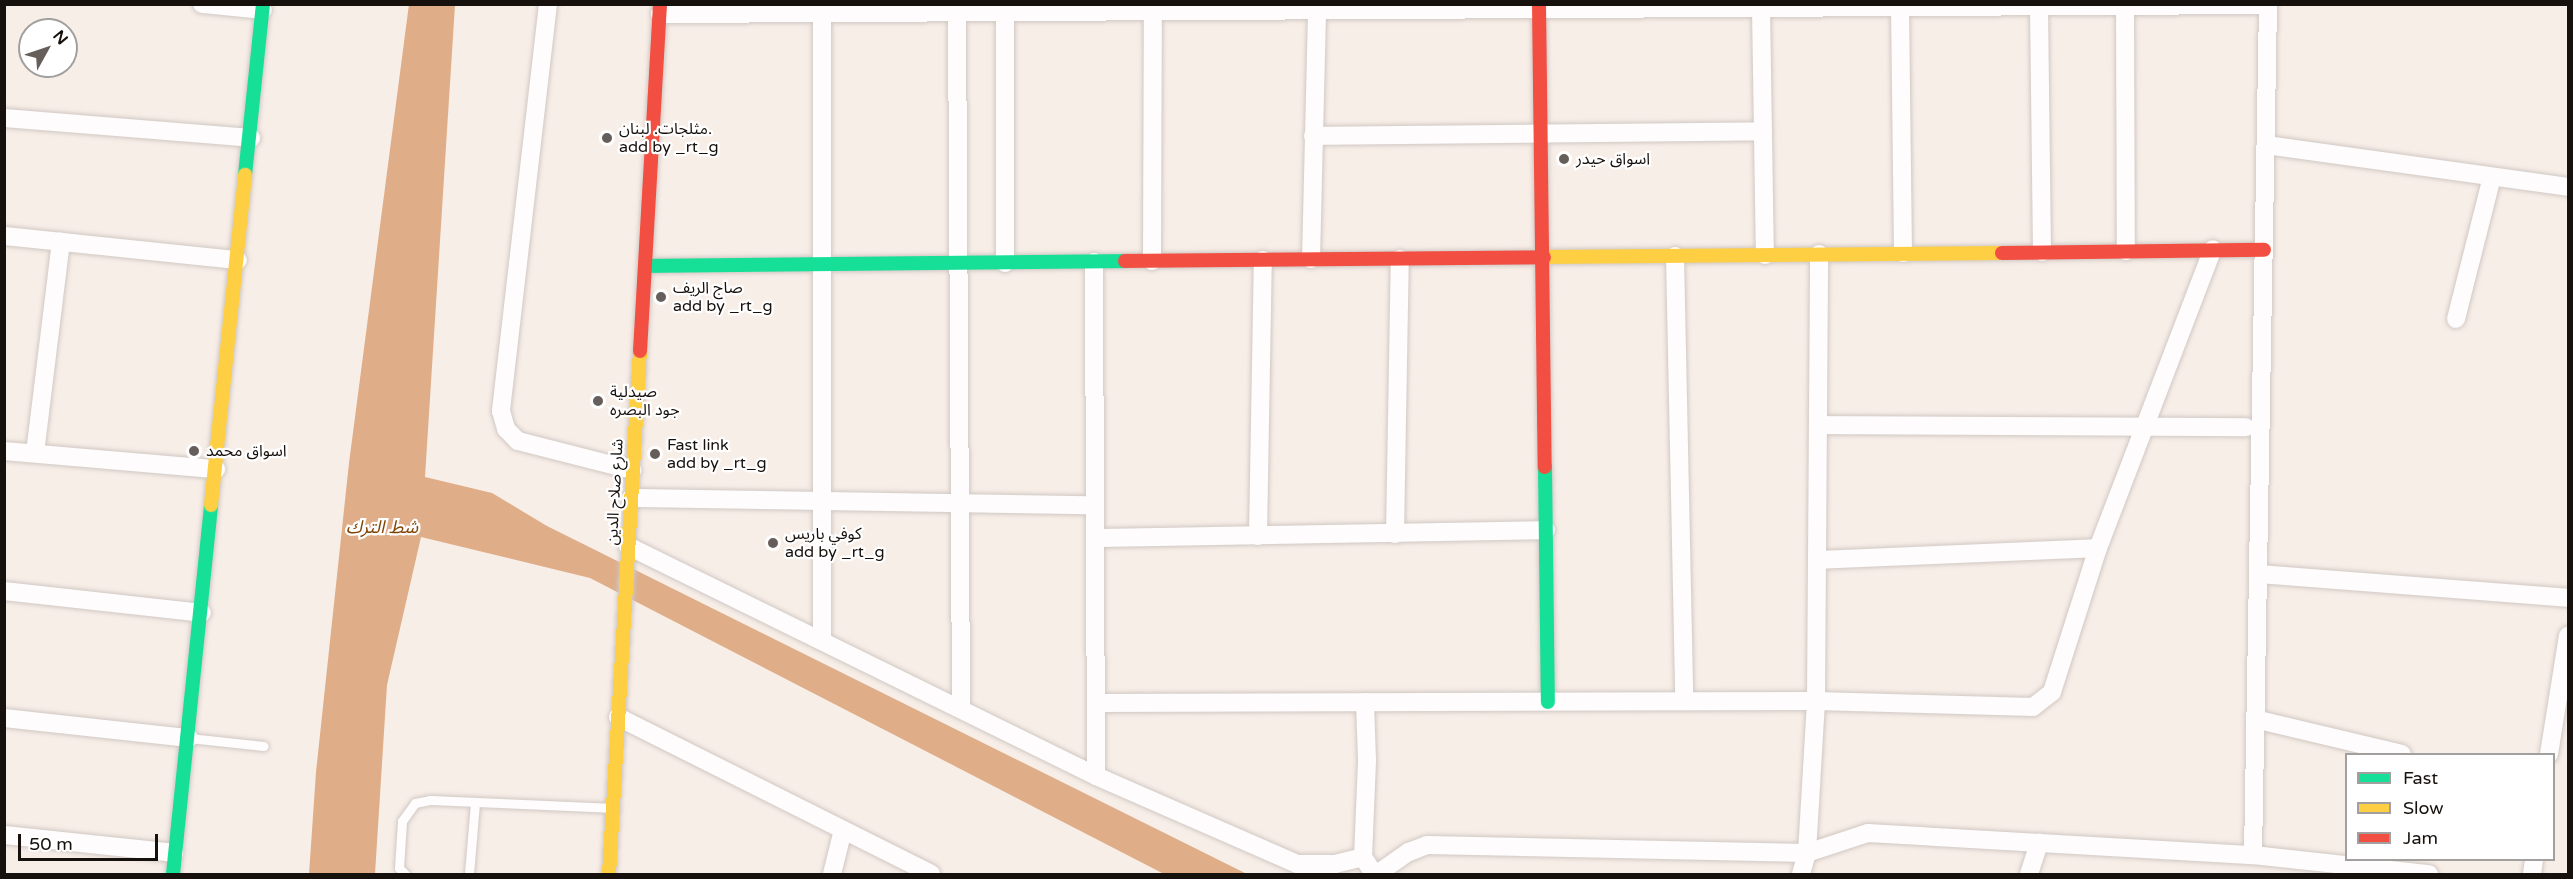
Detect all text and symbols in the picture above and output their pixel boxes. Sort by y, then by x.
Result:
north arrow [18,18,78,78]
text: N [48,26,72,49]
place label: مثلجات. لبنان. add by _rt_g [619,119,718,157]
marker: مثلجات. لبنان. add by _rt_g [600,131,614,145]
place label: اسواق حيدر [1576,149,1650,169]
marker: اسواق حيدر [1557,152,1571,166]
place label: صاج الريف add by _rt_g [673,278,772,316]
marker: صاج الريف add by _rt_g [654,290,668,304]
place label: صيدلية جود البصره [610,382,680,420]
marker: صيدلية جود البصره [591,394,605,408]
place label: Fast link add by _rt_g [667,435,766,473]
street label: شارع صلاح الدين [603,438,627,546]
place label: اسواق محمد [206,441,287,461]
marker: اسواق محمد [187,444,201,458]
marker: Fast link add by _rt_g [648,447,662,461]
water label: شط الترك [346,516,418,538]
place label: كوفي باريس add by _rt_g [785,524,884,562]
marker: كوفي باريس add by _rt_g [766,536,780,550]
legend [2345,753,2555,861]
text: Fast [2403,767,2438,789]
text: Slow [2403,797,2444,819]
scale bar [21,822,160,860]
text: Jam [2403,827,2438,849]
text: 50 m [29,833,73,855]

